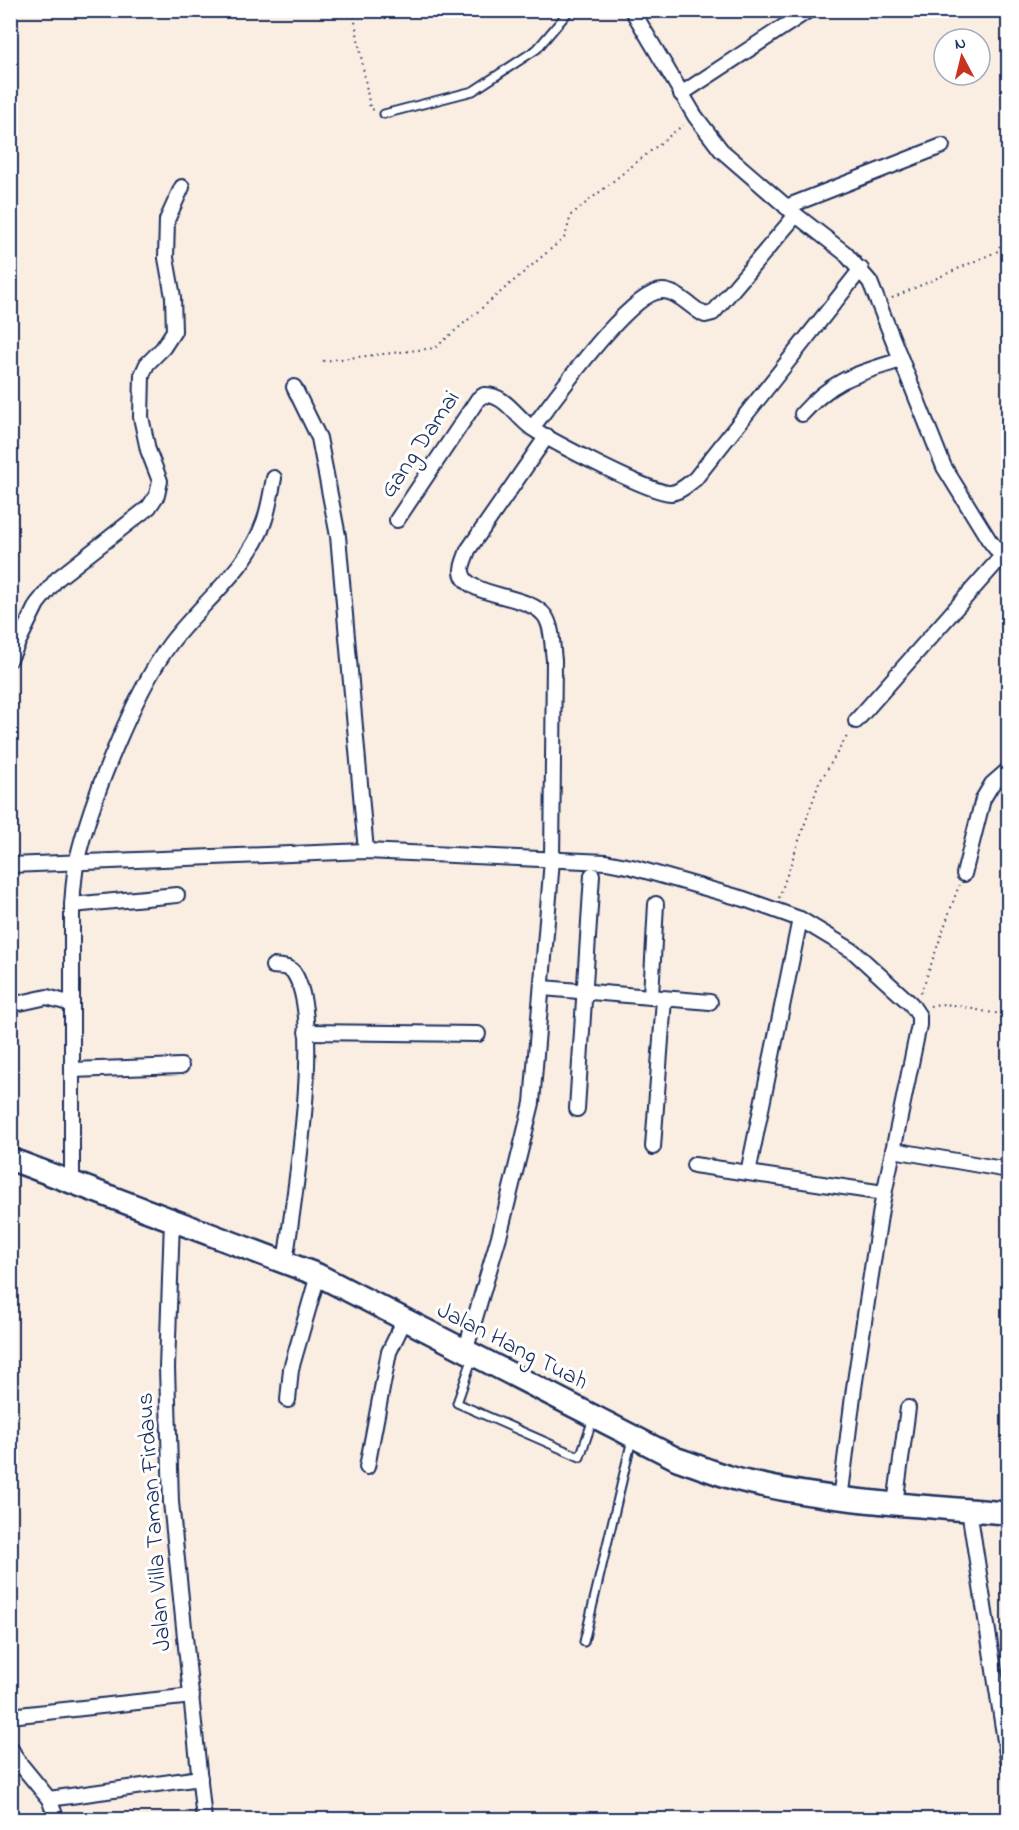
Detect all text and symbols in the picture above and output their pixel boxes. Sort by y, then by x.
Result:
north arrow [932,27,992,87]
text: N [954,32,967,57]
street label: Gang Damai [372,384,470,506]
street label: Jalan Hang Tuah [430,1294,594,1400]
street label: Jalan Villa Taman Firdaus [129,1392,181,1652]

